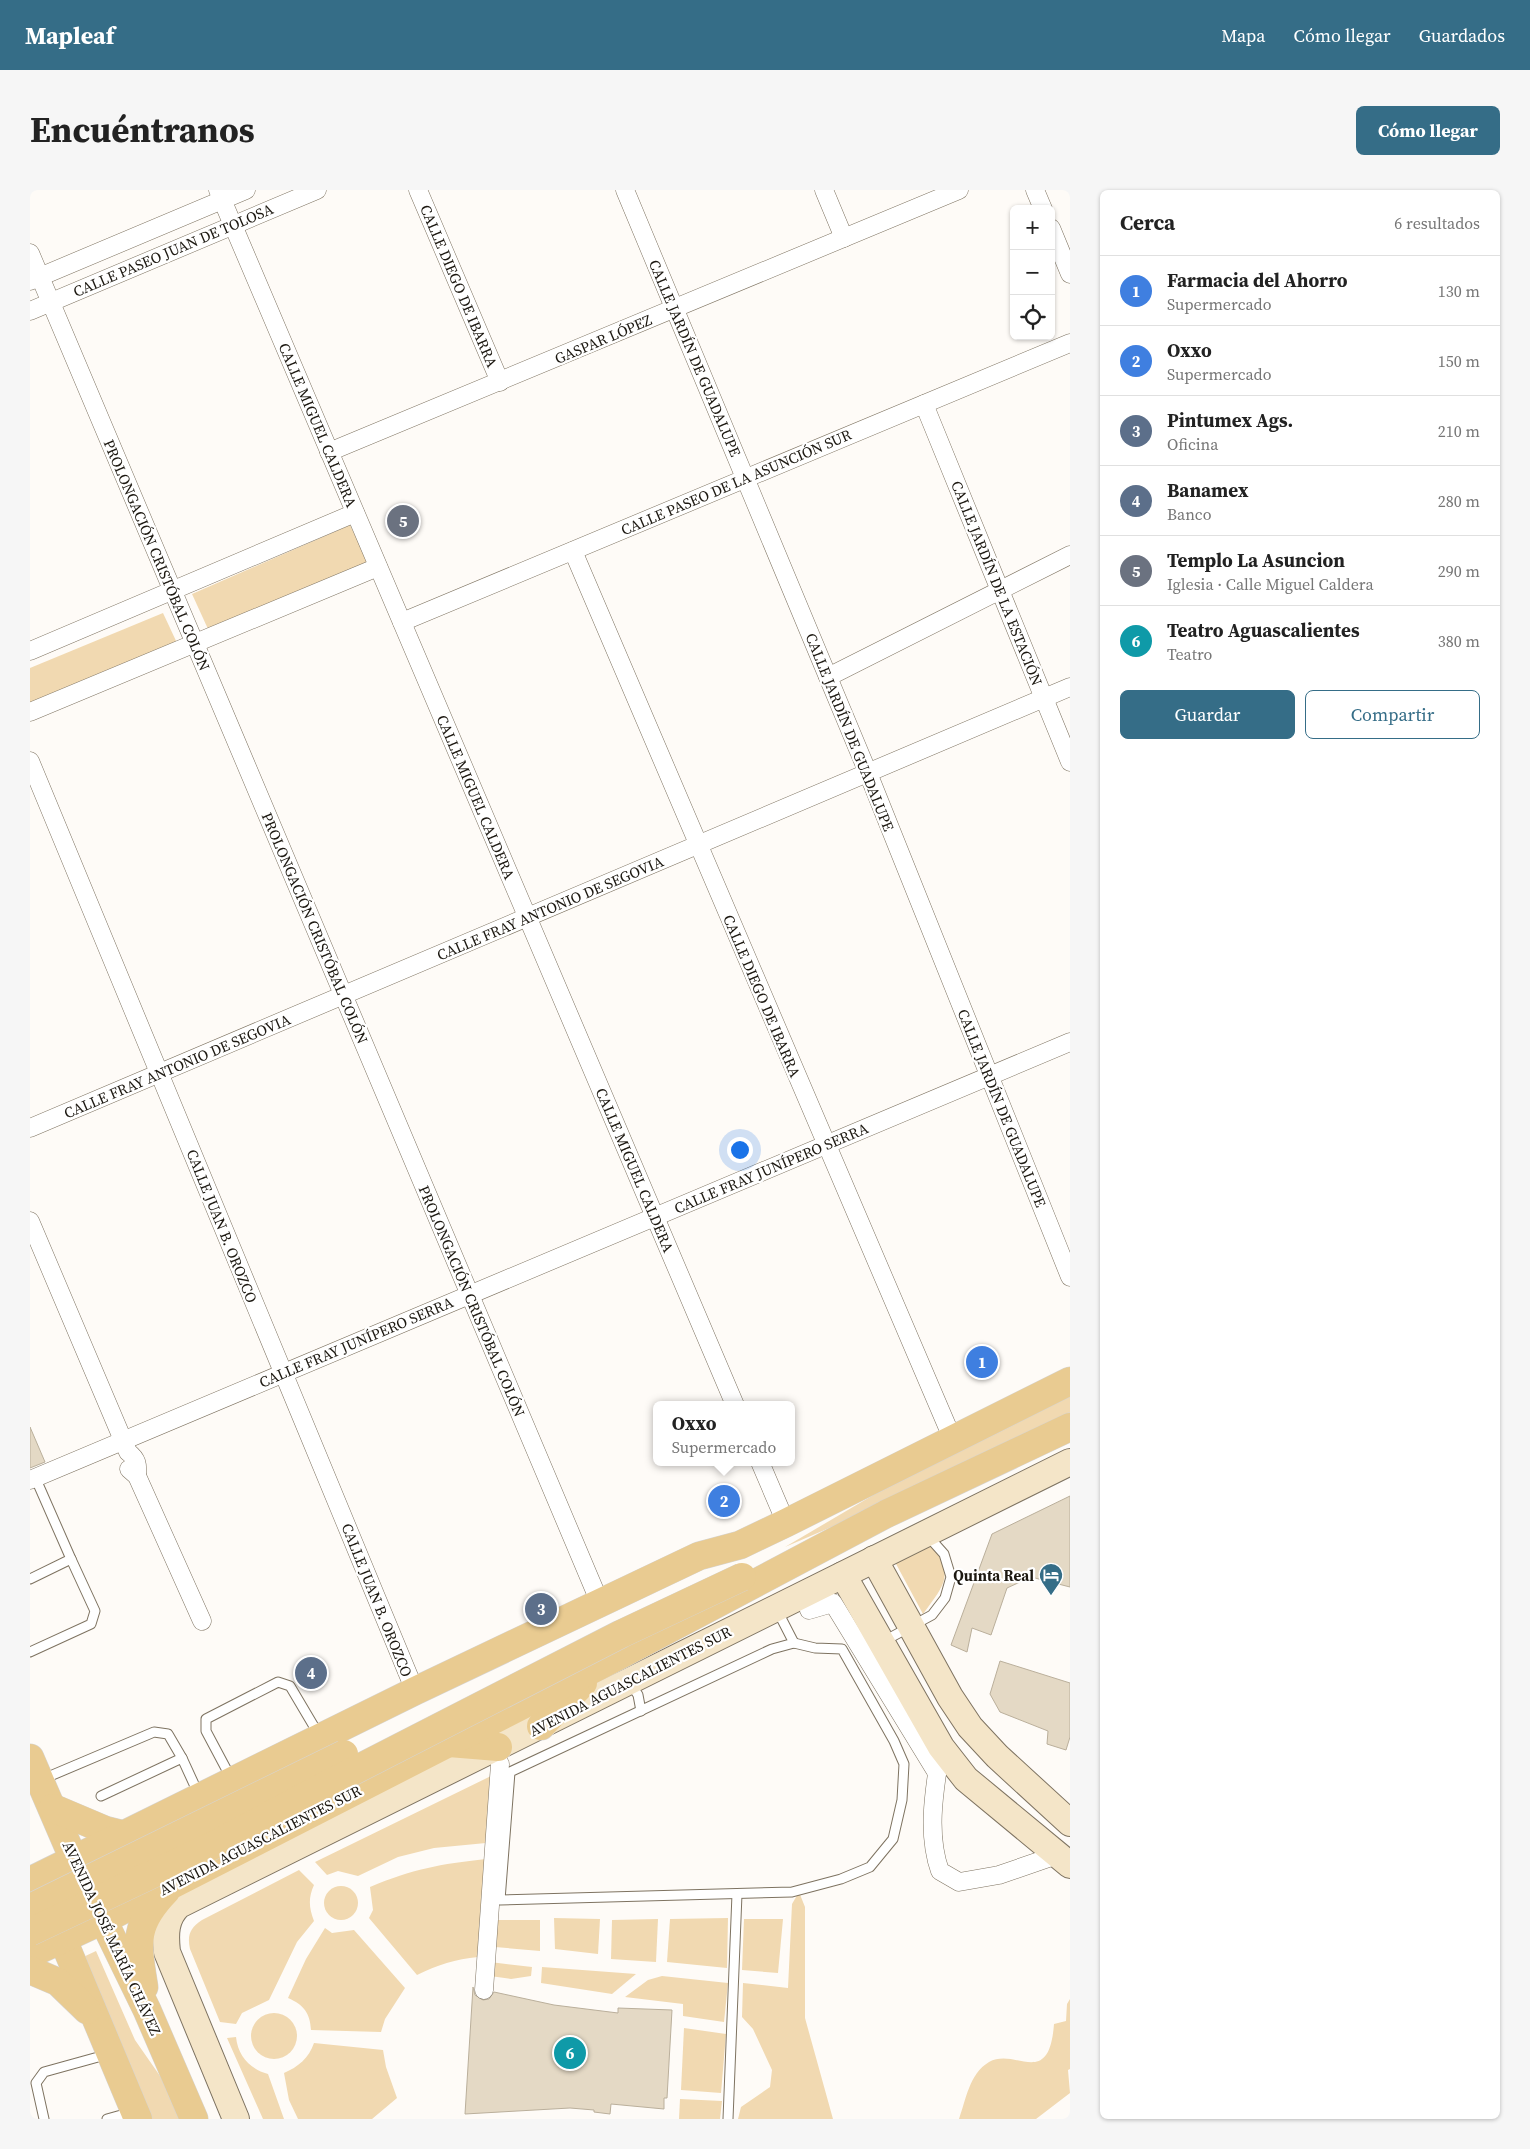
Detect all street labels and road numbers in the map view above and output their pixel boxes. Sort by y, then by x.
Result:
street label: CALLE PASEO JUAN DE TOLOSA [70,198,276,302]
street label: CALLE DIEGO DE IBARRA [415,201,503,371]
street label: CALLE JARDÍN DE GUADALUPE [644,256,746,460]
street label: GASPAR LÓPEZ [551,309,655,369]
street label: CALLE MIGUEL CALDERA [274,339,362,511]
street label: CALLE PASEO DE LA ASUNCIÓN SUR [617,424,855,540]
street label: PROLONGACIÓN CRISTÓBAL COLÓN [99,436,215,674]
street label: CALLE JARDÍN DE LA ESTACIÓN [946,478,1048,688]
street label: CALLE JARDÍN DE GUADALUPE [800,630,900,834]
street label: CALLE MIGUEL CALDERA [432,711,520,883]
street label: PROLONGACIÓN CRISTÓBAL COLÓN [257,809,373,1047]
street label: CALLE FRAY ANTONIO DE SEGOVIA [433,851,667,965]
street label: CALLE DIEGO DE IBARRA [718,911,806,1081]
street label: CALLE JARDÍN DE GUADALUPE [952,1006,1052,1210]
street label: CALLE FRAY ANTONIO DE SEGOVIA [60,1009,294,1123]
street label: CALLE MIGUEL CALDERA [591,1084,679,1256]
street label: CALLE FRAY JUNÍPERO SERRA [671,1117,871,1219]
street label: CALLE JUAN B. OROZCO [181,1146,263,1306]
street label: PROLONGACIÓN CRISTÓBAL COLÓN [414,1182,530,1420]
street label: CALLE FRAY JUNÍPERO SERRA [256,1291,456,1393]
street label: CALLE JUAN B. OROZCO [336,1520,418,1680]
street label: AVENIDA AGUASCALIENTES SUR [525,1621,735,1741]
street label: AVENIDA AGUASCALIENTES SUR [155,1780,365,1900]
street label: AVENIDA JOSÉ MARÍA CHÁVEZ [58,1837,166,2039]

